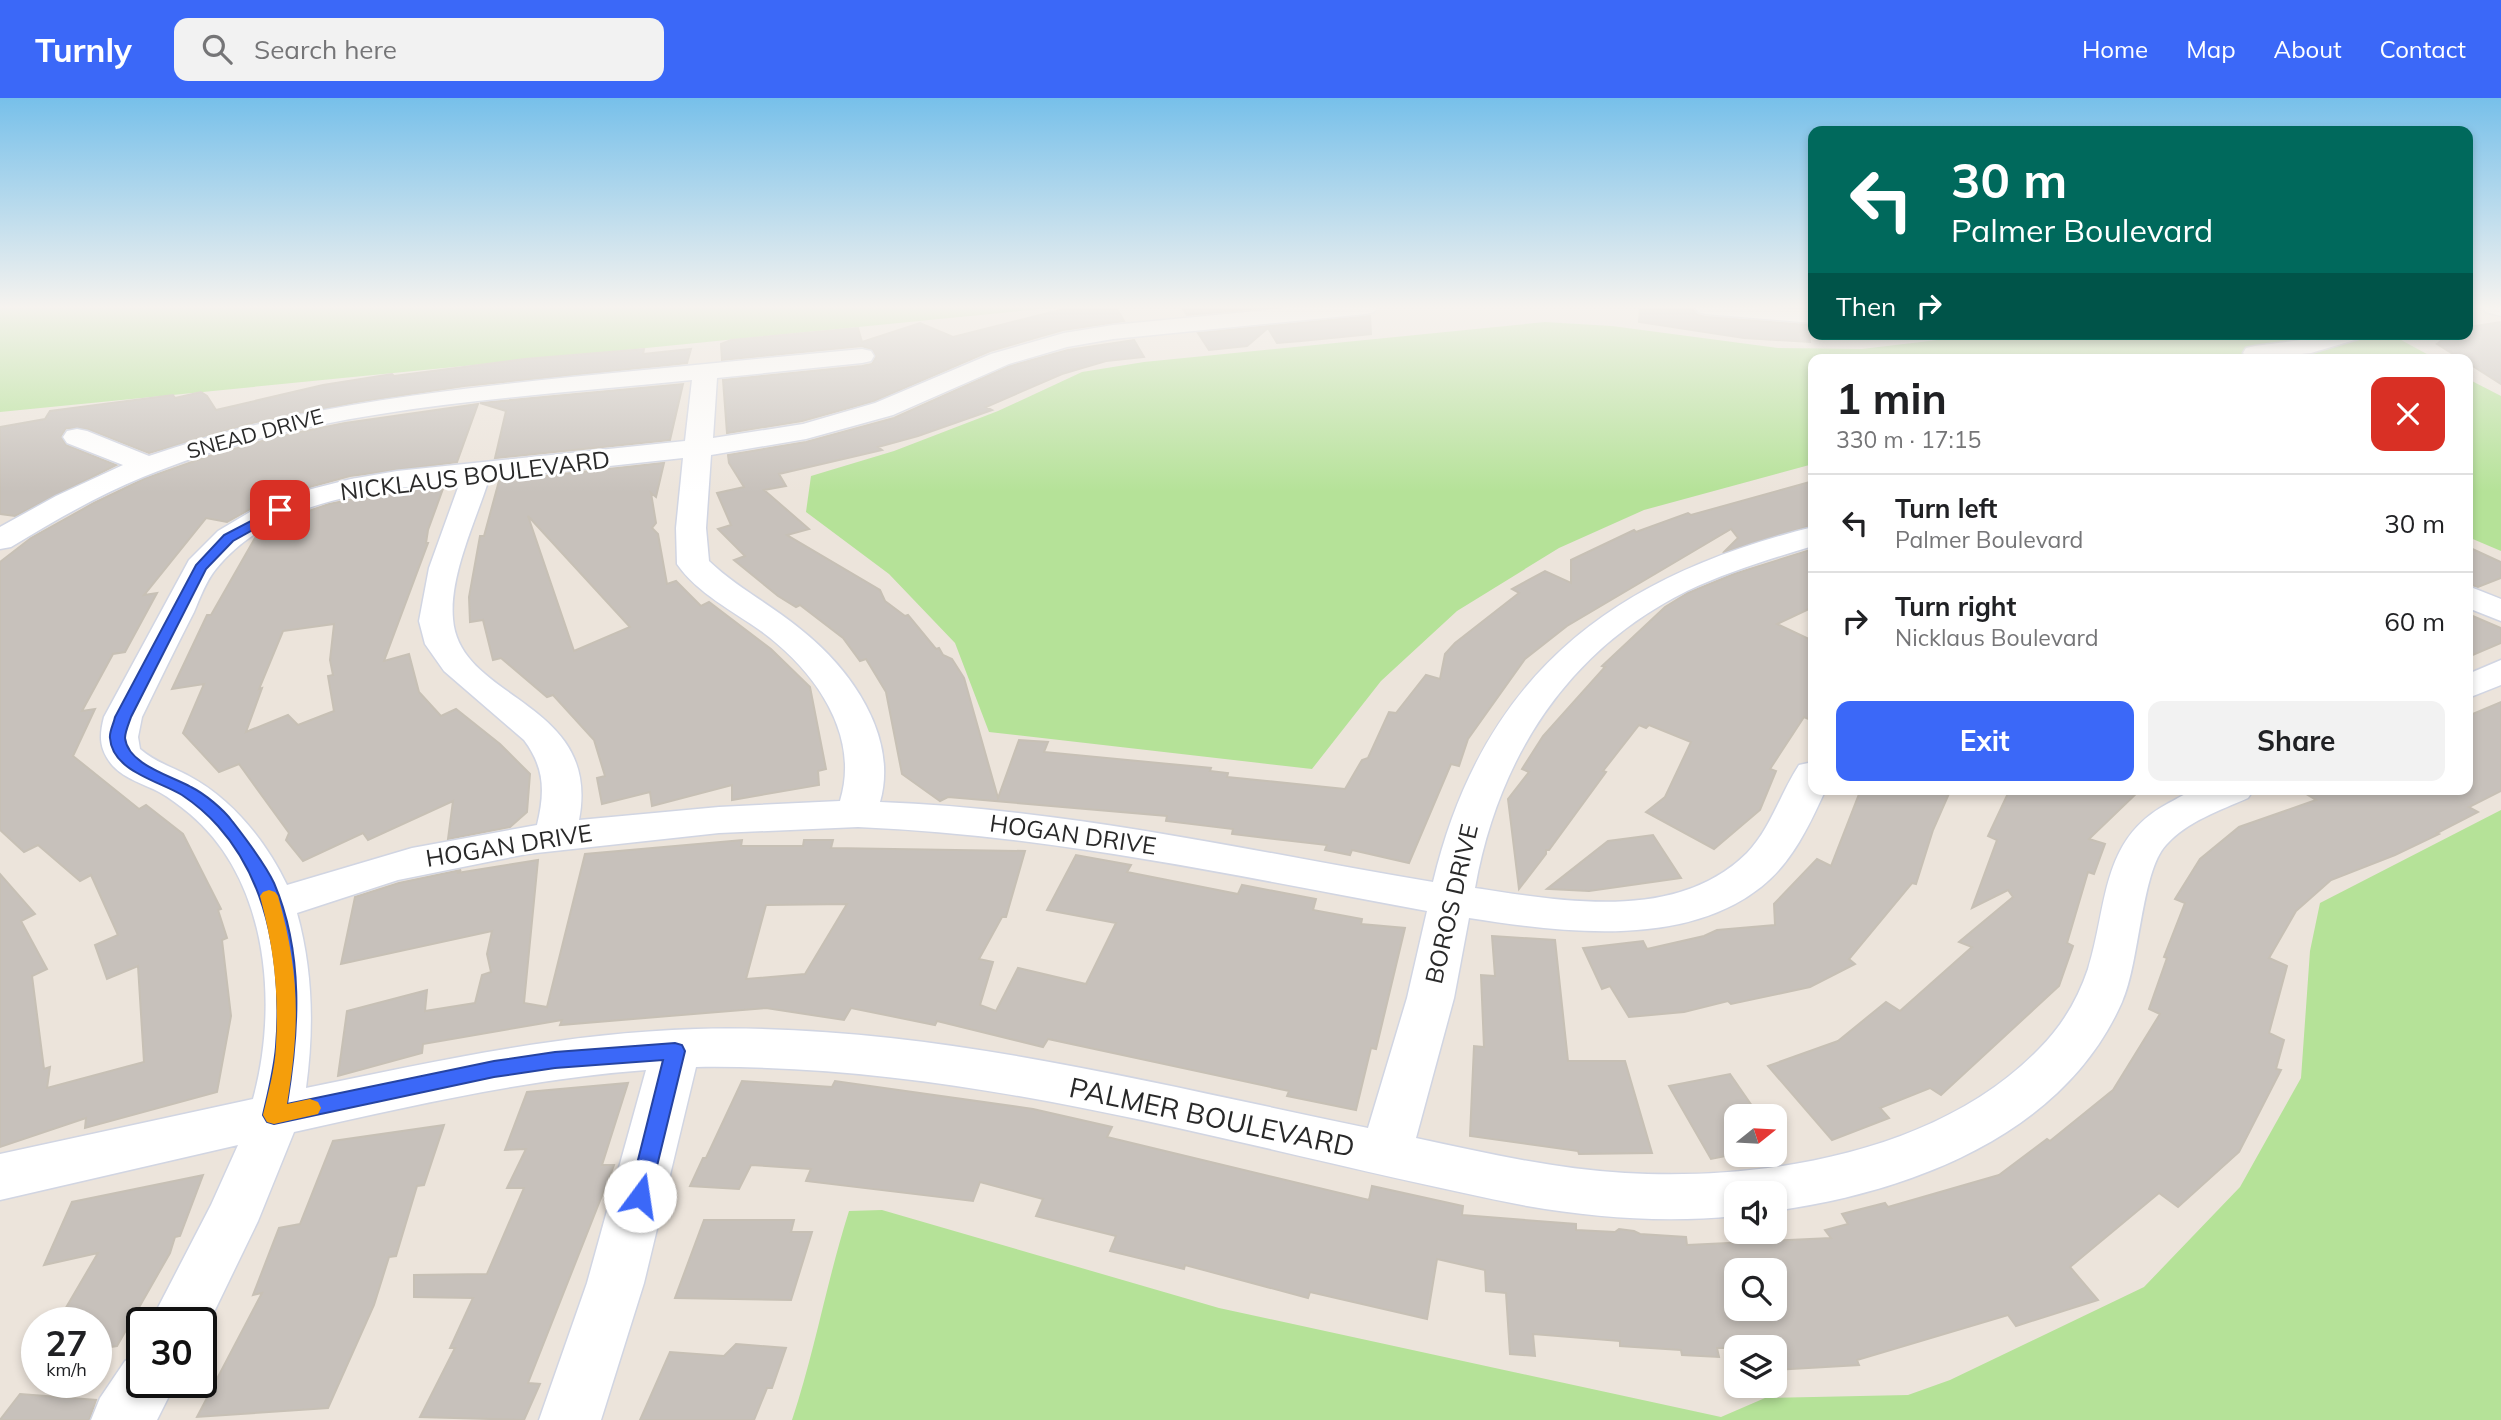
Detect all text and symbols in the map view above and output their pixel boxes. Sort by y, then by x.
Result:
search box [174,18,664,81]
text: Turnly [35,29,132,70]
icon: search [198,30,236,68]
text: Search here [254,33,397,66]
text: Home [2082,34,2148,64]
text: Map [2186,34,2236,64]
text: About [2274,34,2342,64]
text: Contact [2380,34,2466,64]
text: 30 m [1951,149,2067,210]
icon: left [1836,154,1927,245]
text: Palmer Boulevard [1951,210,2213,250]
icon: right [1910,287,1948,325]
text: Then [1836,290,1896,323]
text: 1 min [1836,372,1947,425]
button: close [2371,377,2445,451]
street label: SNEAD DRIVE [184,402,326,464]
text: 330 m · 17:15 [1836,425,1981,454]
street label: NICKLAUS BOULEVARD [338,444,612,506]
pin [250,480,310,540]
icon: arrive [261,491,299,529]
text: Turn left [1895,492,1997,525]
icon: left [1836,504,1874,542]
text: 30 m [2384,507,2445,540]
text: Palmer Boulevard [1895,525,2083,554]
text: Turn right [1895,590,2016,623]
icon: right [1836,602,1874,640]
text: 60 m [2384,605,2445,638]
text: Nicklaus Boulevard [1895,623,2099,652]
button: Exit [1836,701,2134,781]
button: Share [2148,701,2445,781]
street label: HOGAN DRIVE [988,807,1158,861]
street label: HOGAN DRIVE [424,817,594,873]
street label: BOROS DRIVE [1418,821,1484,986]
street label: PALMER BOULEVARD [1066,1069,1358,1164]
north arrow [1724,1104,1787,1167]
map controls [1724,1104,1787,1398]
position arrow [603,1159,677,1233]
button: sound [1724,1181,1787,1244]
button: search [1724,1258,1787,1321]
speed limit sign: 30 [126,1307,217,1398]
text: 27 [45,1321,88,1365]
button: layers [1724,1335,1787,1398]
text: km/h [46,1358,87,1381]

